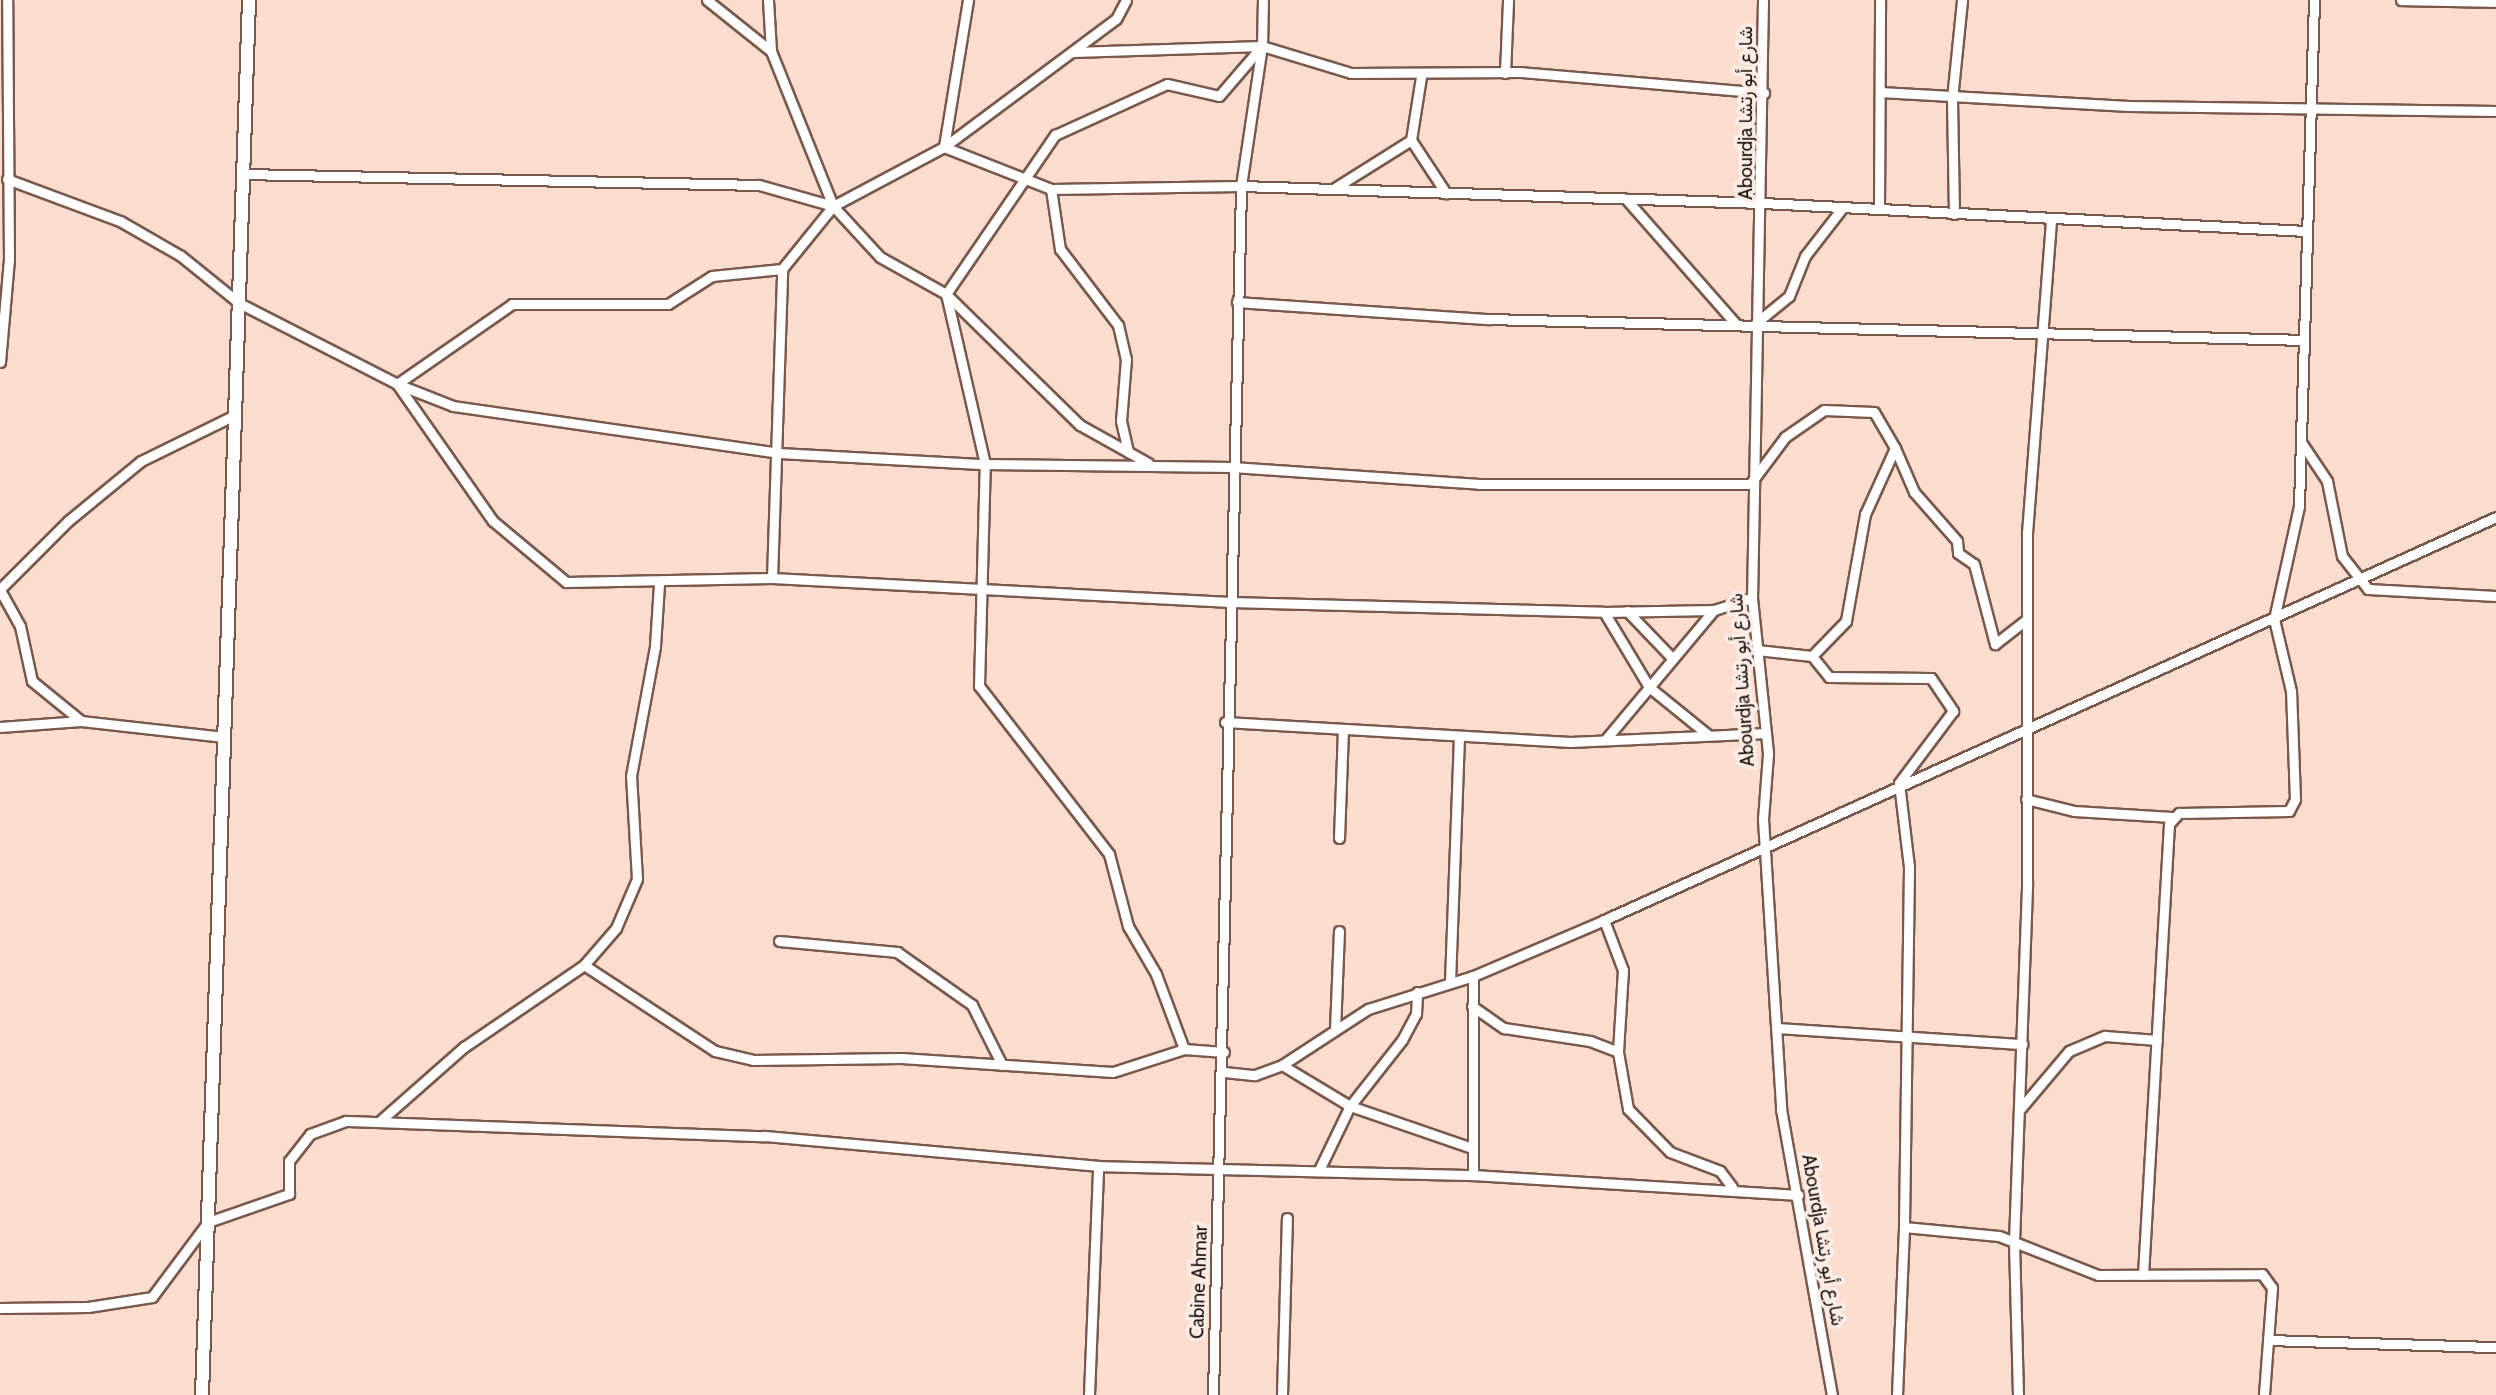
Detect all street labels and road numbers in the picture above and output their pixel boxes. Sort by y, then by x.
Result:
street label: Abourdja شارع أبو رتشا [1735,26,1757,200]
street label: Abourdja شارع أبو رتشا [1725,593,1759,767]
street label: Abourdja شارع أبو رتشا [1797,1153,1849,1327]
street label: Cabine Ahmar [1186,1225,1212,1339]

